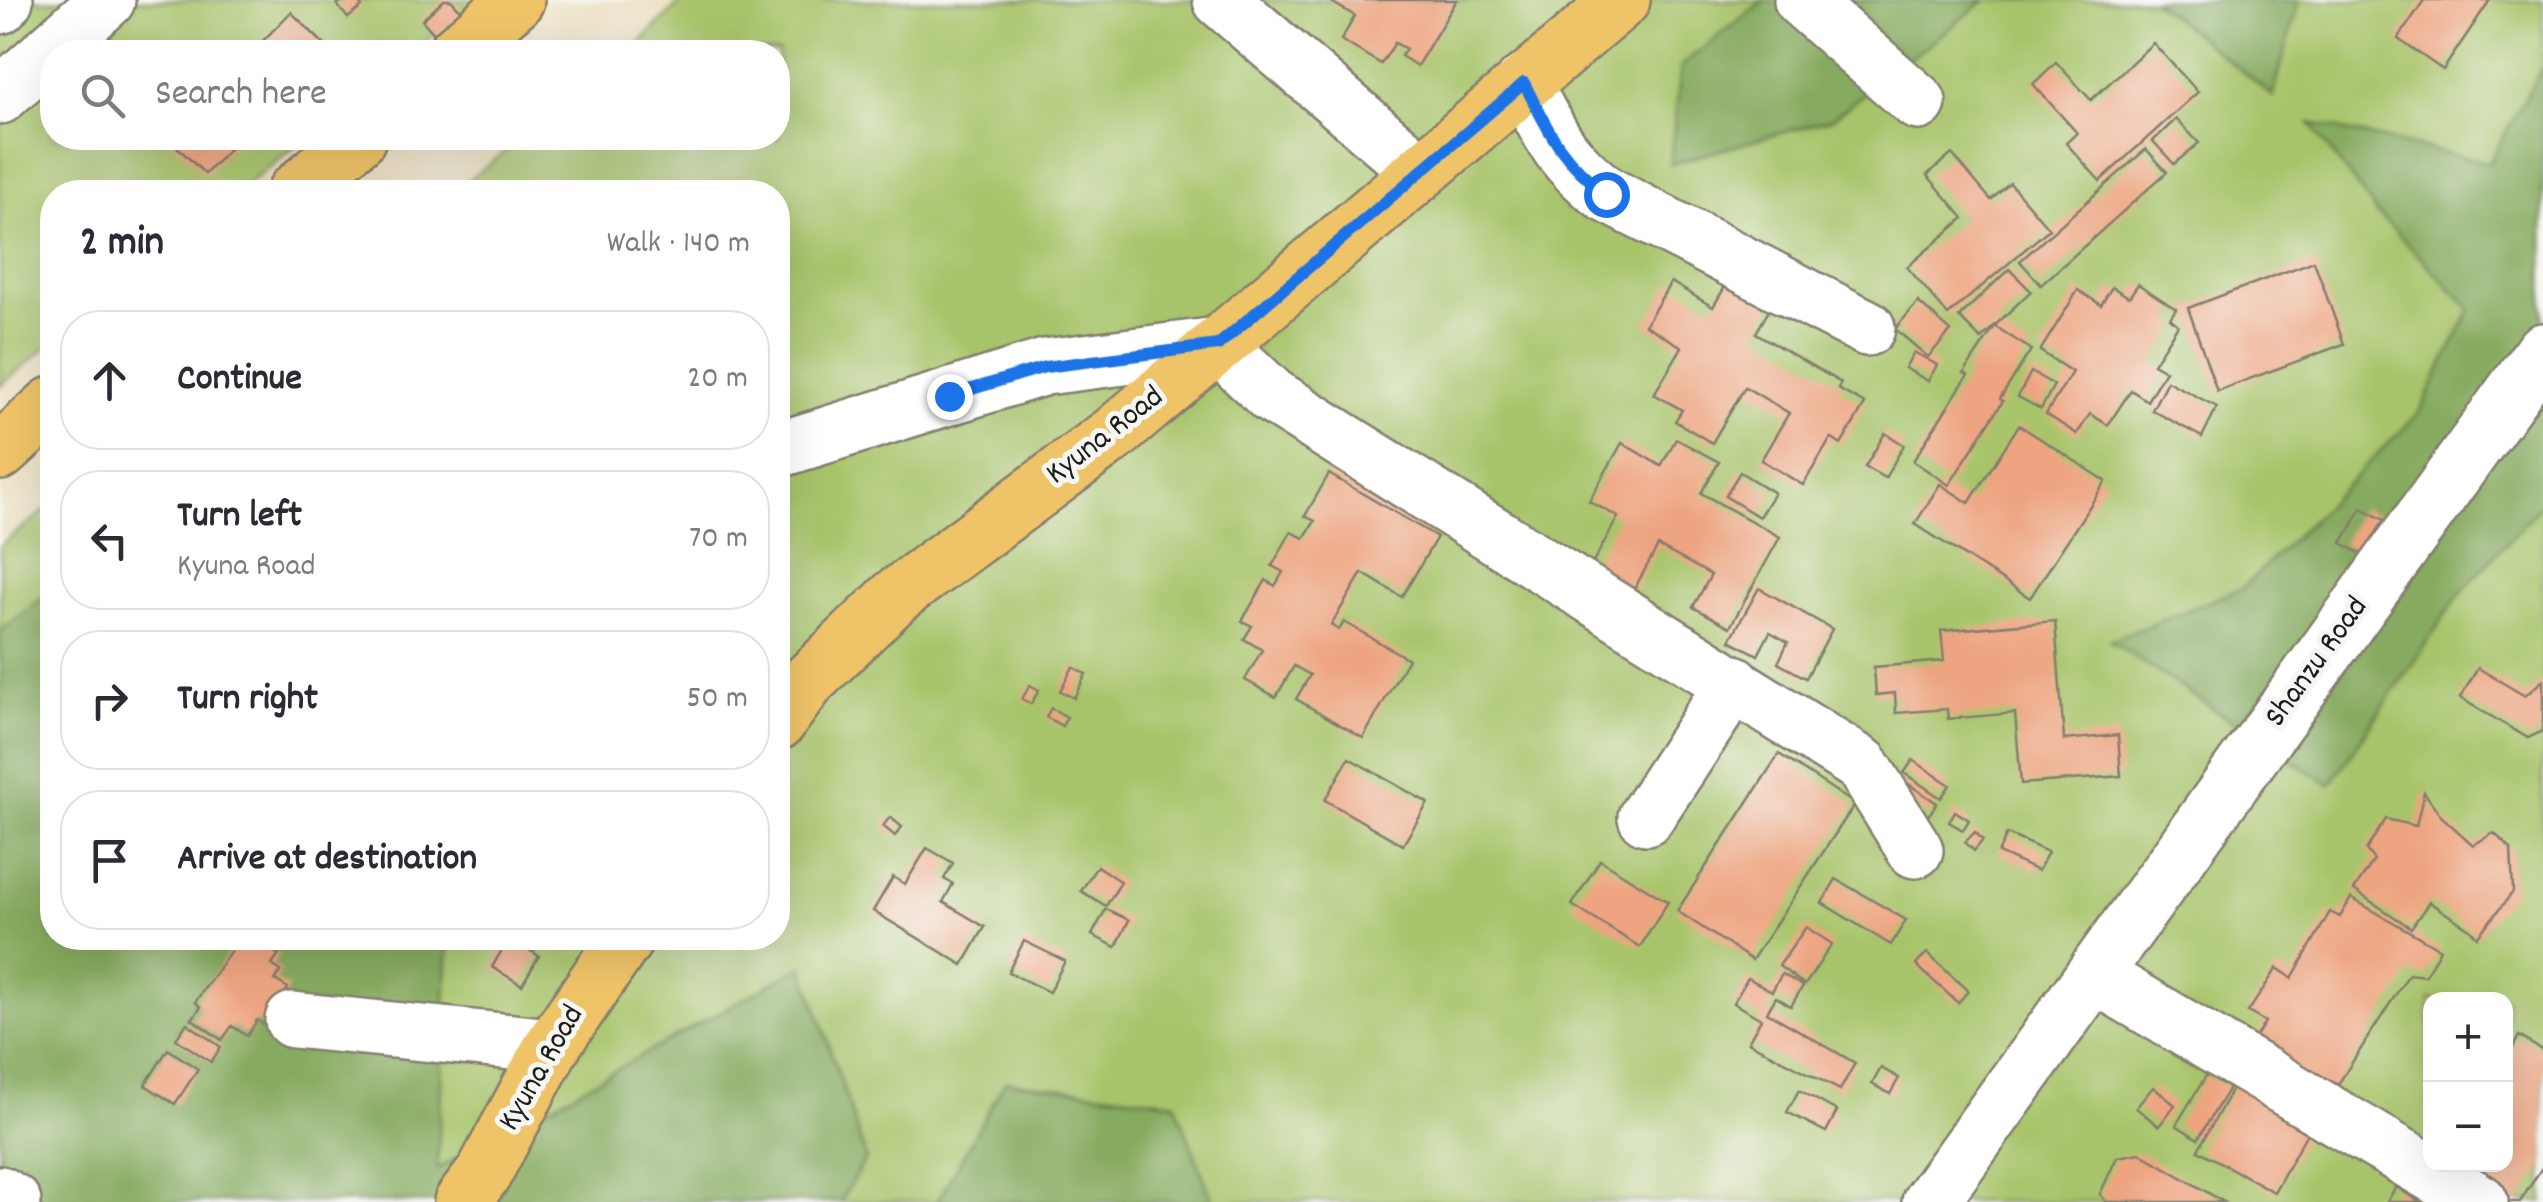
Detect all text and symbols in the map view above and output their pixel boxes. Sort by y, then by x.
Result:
search box [40,40,790,150]
icon: search [75,68,130,123]
text: Search here [155,68,327,123]
route start [1584,172,1630,218]
text: 2 min [80,215,164,275]
text: Walk · 140 m [607,222,750,268]
icon: ahead [82,353,137,408]
text: Continue [177,353,302,408]
text: 20 m [687,357,748,403]
route end [927,374,973,420]
street label: Kyuna Road [1037,376,1175,498]
text: Turn left [177,490,302,545]
icon: left [82,513,137,568]
text: 70 m [689,517,748,563]
text: Kyuna Road [177,545,316,591]
street label: Shanzu Road [2255,588,2381,738]
icon: right [82,673,137,728]
text: Turn right [177,673,318,728]
text: 50 m [686,677,748,723]
icon: arrive [82,833,137,888]
text: Arrive at destination [177,833,477,888]
map controls [2423,992,2513,1172]
button: + [2423,992,2513,1082]
street label: Kyuna Road [488,998,598,1140]
button: − [2423,1082,2513,1172]

